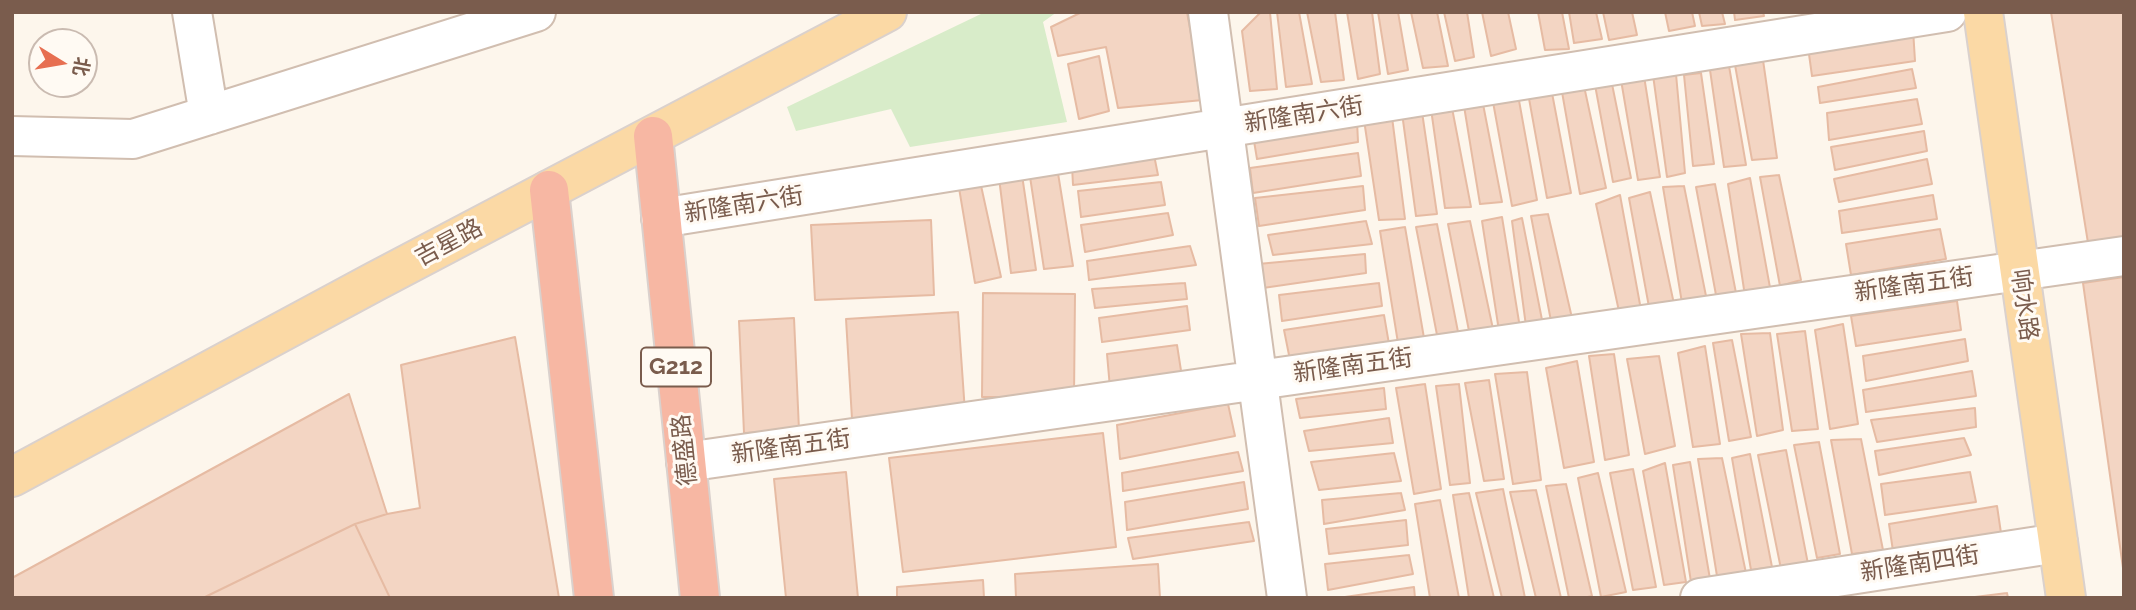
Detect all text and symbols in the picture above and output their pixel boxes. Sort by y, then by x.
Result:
north arrow [28,28,98,98]
text: 北 [69,55,94,78]
street label: 新隆南六街 [1242,91,1366,139]
street label: 新隆南六街 [682,181,806,229]
street label: 吉星路 [410,213,488,273]
street label: 新隆南五街 [1853,262,1975,308]
street label: 响水路 [2005,267,2043,343]
street label: 新隆南五街 [1292,343,1414,389]
road number: G212 [641,348,711,386]
street label: 德盛路 [667,413,703,487]
street label: 新隆南五街 [730,424,852,470]
street label: 新隆南四街 [1858,540,1982,588]

